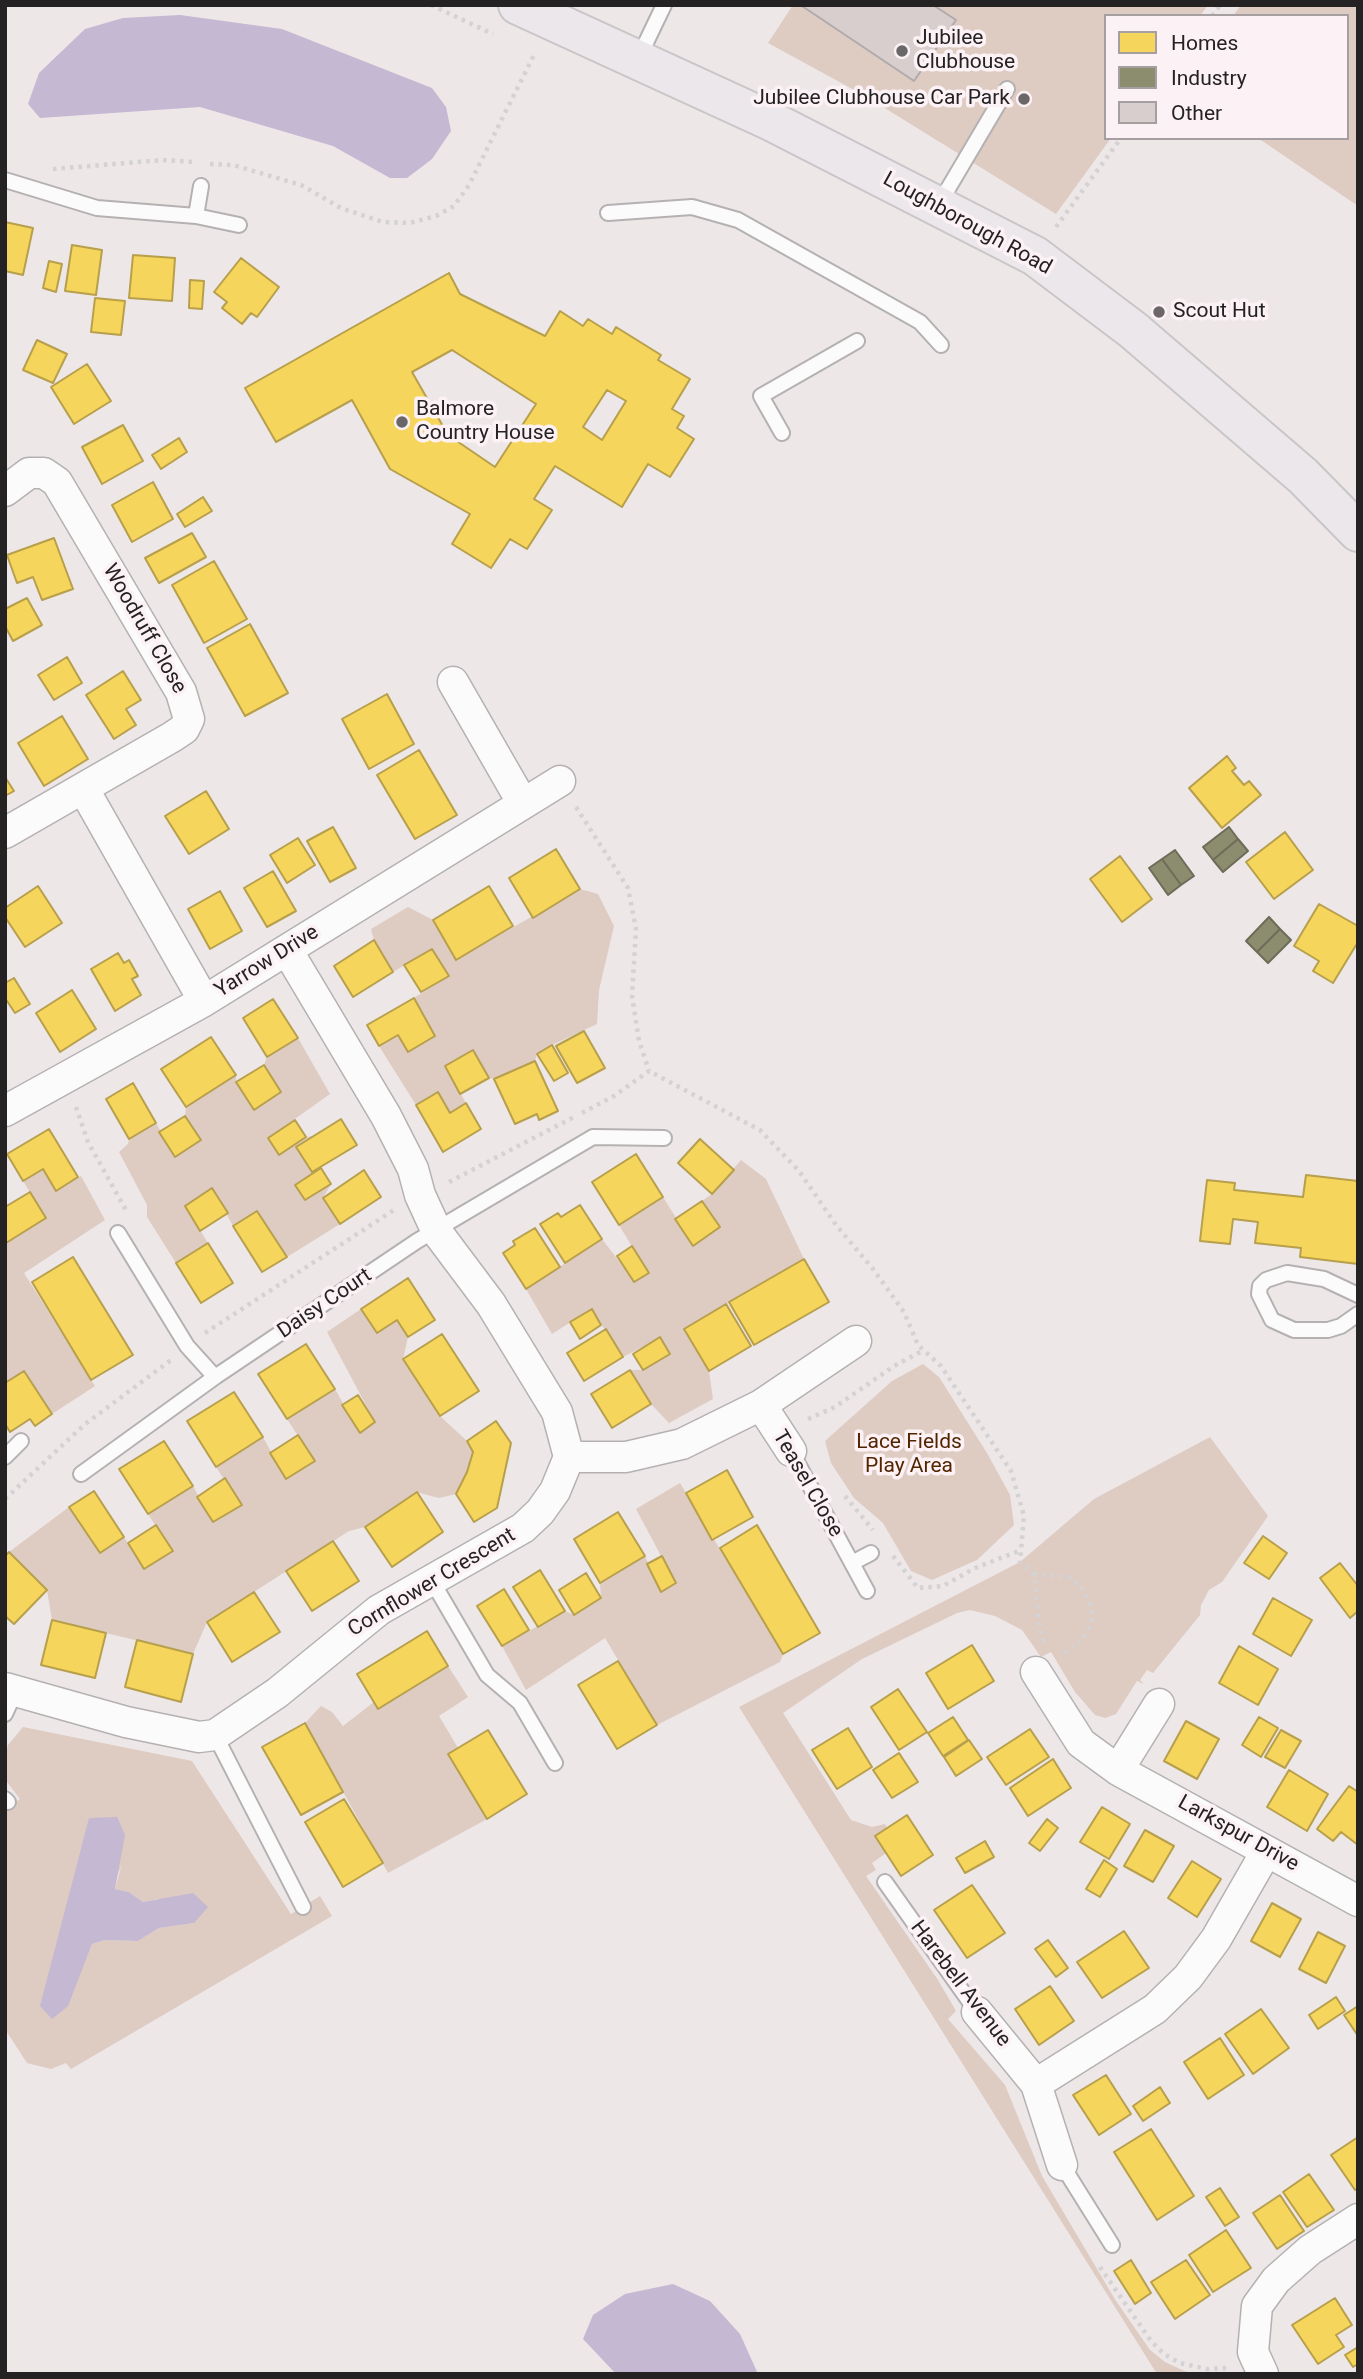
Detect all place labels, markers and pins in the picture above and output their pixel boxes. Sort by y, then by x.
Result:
place label: Jubilee Clubhouse [916,26,1015,76]
marker: Jubilee Clubhouse [894,43,910,59]
place label: Jubilee Clubhouse Car Park [753,86,1010,112]
marker: Jubilee Clubhouse Car Park [1016,91,1032,107]
place label: Scout Hut [1173,299,1266,325]
marker: Scout Hut [1151,304,1167,320]
place label: Balmore Country House [416,397,555,447]
marker: Balmore Country House [394,414,410,430]

